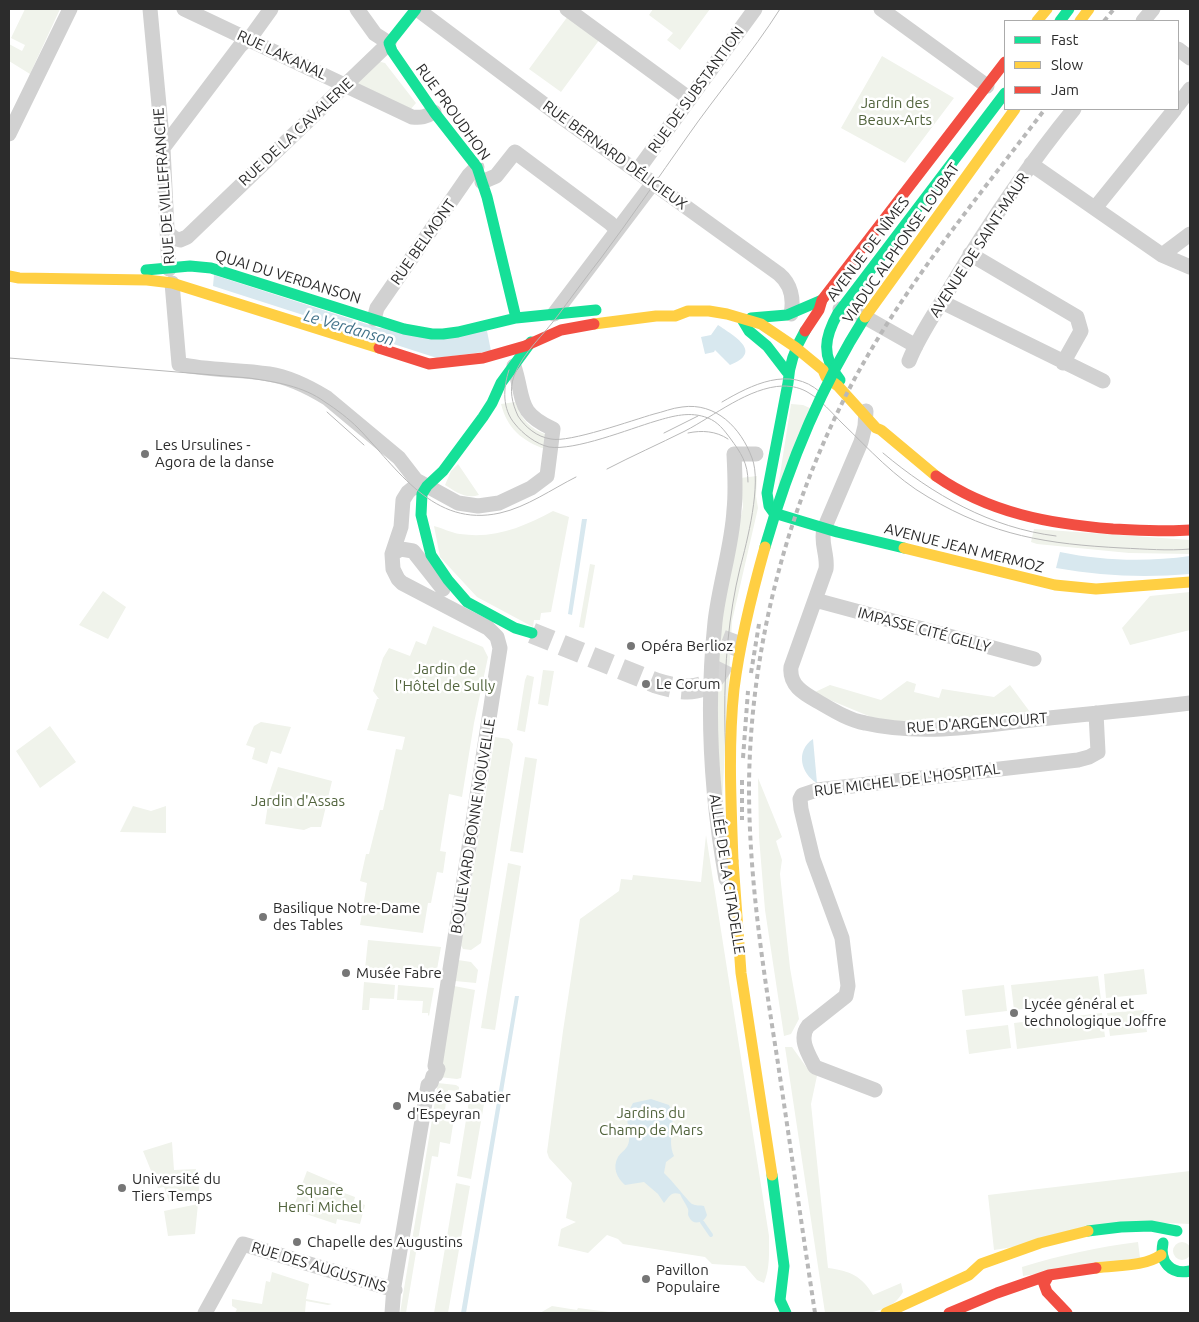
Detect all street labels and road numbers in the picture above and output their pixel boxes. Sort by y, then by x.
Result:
street label: RUE DE SUBSTANTION [644,23,748,157]
street label: RUE LAKANAL [234,26,330,84]
street label: RUE PROUDHON [412,60,494,164]
street label: RUE DE LA CAVALERIE [235,74,357,190]
street label: RUE BERNARD DÉLICIEUX [539,97,691,213]
street label: RUE DE VILLEFRANCHE [150,107,178,265]
street label: VIADUC ALPHONSE LOUBAT [839,160,963,326]
street label: AVENUE DE SAINT-MAUR [925,169,1033,321]
street label: AVENUE DE NÎMES [823,193,913,305]
street label: RUE BELMONT [387,196,459,288]
street label: QUAI DU VERDANSON [213,246,363,308]
street label: AVENUE JEAN MERMOZ [882,519,1046,577]
street label: IMPASSE CITÉ GELLY [856,604,992,656]
street label: RUE D'ARGENCOURT [906,709,1048,737]
street label: BOULEVARD BONNE NOUVELLE [447,717,499,935]
street label: RUE MICHEL DE L'HOSPITAL [813,760,1001,800]
street label: ALLÉE DE LA CITADELLE [705,793,749,955]
street label: RUE DES AUGUSTINS [249,1238,389,1296]

